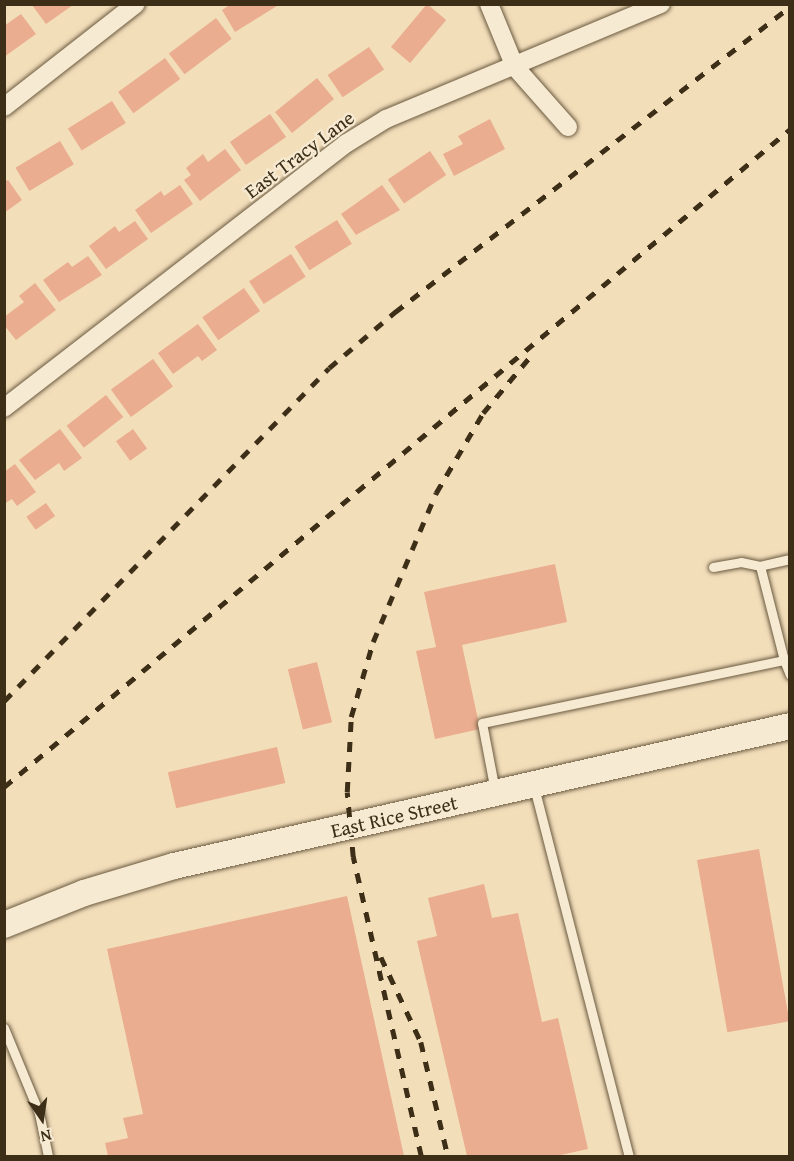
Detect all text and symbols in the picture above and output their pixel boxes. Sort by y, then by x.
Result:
street label: East Tracy Lane [240,105,358,203]
street label: East Rice Street [328,790,460,842]
north arrow [12,1089,72,1149]
text: N [38,1124,54,1149]

